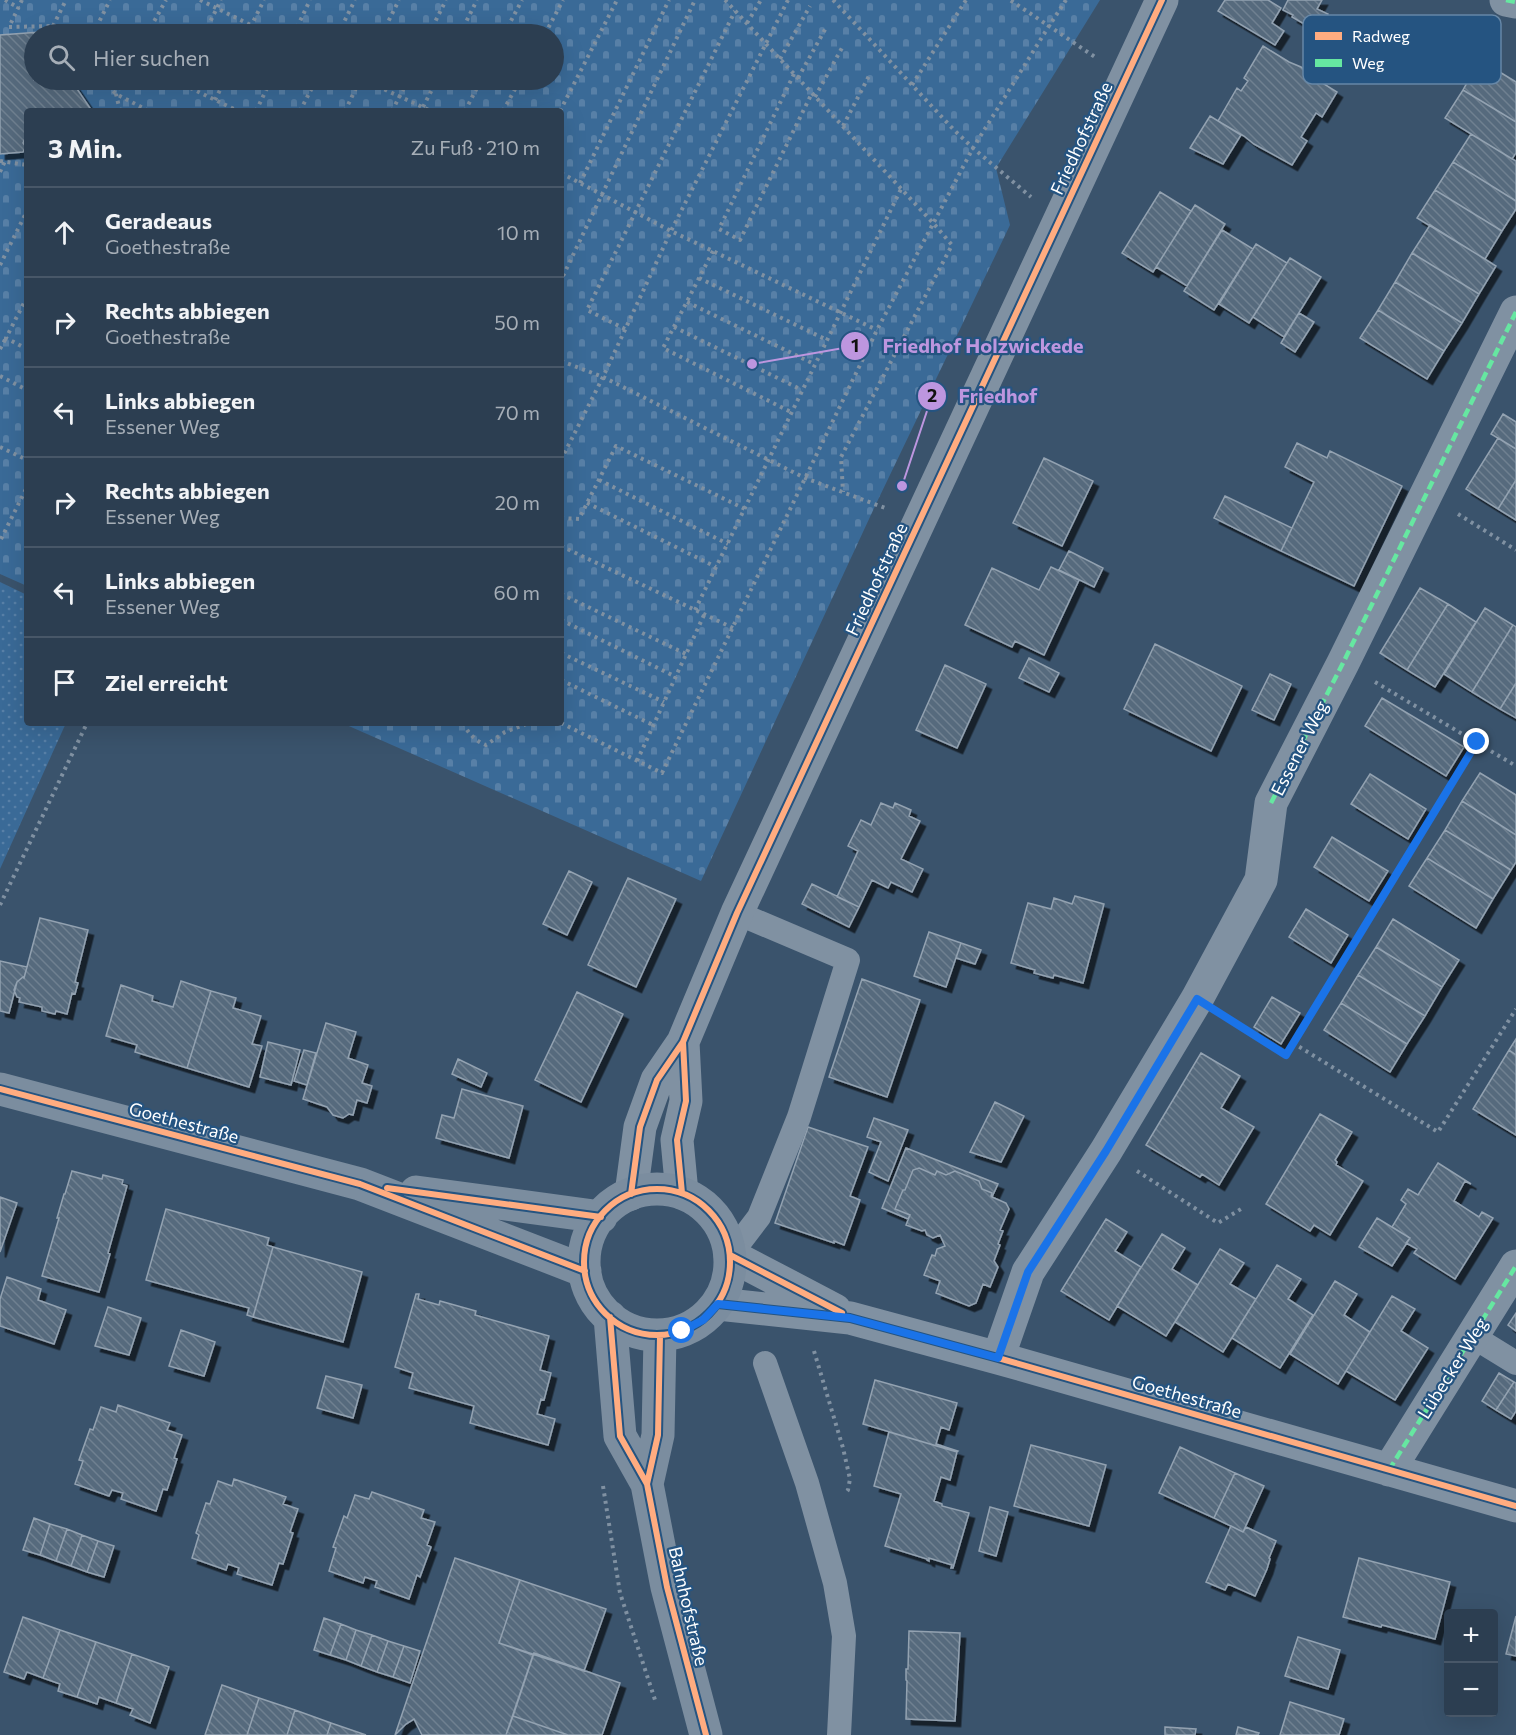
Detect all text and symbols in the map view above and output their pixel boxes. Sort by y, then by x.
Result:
legend [1303,15,1501,84]
search box [24,24,564,90]
text: Radweg [1352,26,1410,45]
icon: search [45,41,78,74]
text: Hier suchen [93,44,210,71]
text: Weg [1352,53,1385,72]
street label: Friedhofstraße [1045,78,1117,198]
text: 3 Min. [48,132,122,163]
text: Zu Fuß · 210 m [411,135,540,159]
text: Geradeaus [105,207,212,234]
icon: ahead [48,216,81,249]
text: 10 m [497,220,540,244]
text: Goethestraße [105,234,230,258]
text: Rechts abbiegen [105,297,270,324]
icon: right [48,306,81,339]
text: 50 m [494,310,540,334]
text: Goethestraße [105,324,230,348]
callout: Friedhof Holzwickede [840,327,1096,365]
text: Friedhof Holzwickede [882,333,1084,357]
text: 1 [851,334,859,356]
callout: Friedhof [917,377,1050,415]
text: Friedhof [958,383,1038,407]
text: 2 [927,384,937,406]
text: Links abbiegen [105,387,255,414]
icon: left [48,396,81,429]
text: 70 m [495,400,540,424]
text: Essener Weg [105,414,220,438]
text: Rechts abbiegen [105,477,270,504]
icon: right [48,486,81,519]
text: 20 m [495,490,540,514]
text: Essener Weg [105,504,220,528]
street label: Friedhofstraße [840,519,912,639]
text: Links abbiegen [105,567,255,594]
icon: left [48,576,81,609]
text: 60 m [494,580,540,604]
text: Essener Weg [105,594,220,618]
icon: arrive [48,666,81,699]
text: Ziel erreicht [105,669,228,696]
street label: Essener Weg [1266,697,1332,799]
route end [1463,728,1489,754]
street label: Goethestraße [127,1097,241,1147]
street label: Lübecker Weg [1412,1313,1492,1423]
route start [668,1317,694,1343]
street label: Goethestraße [1130,1370,1244,1422]
street label: Bahnhofstraße [665,1544,713,1668]
map controls [1444,1609,1498,1717]
button: + [1444,1609,1498,1663]
button: − [1444,1663,1498,1717]

